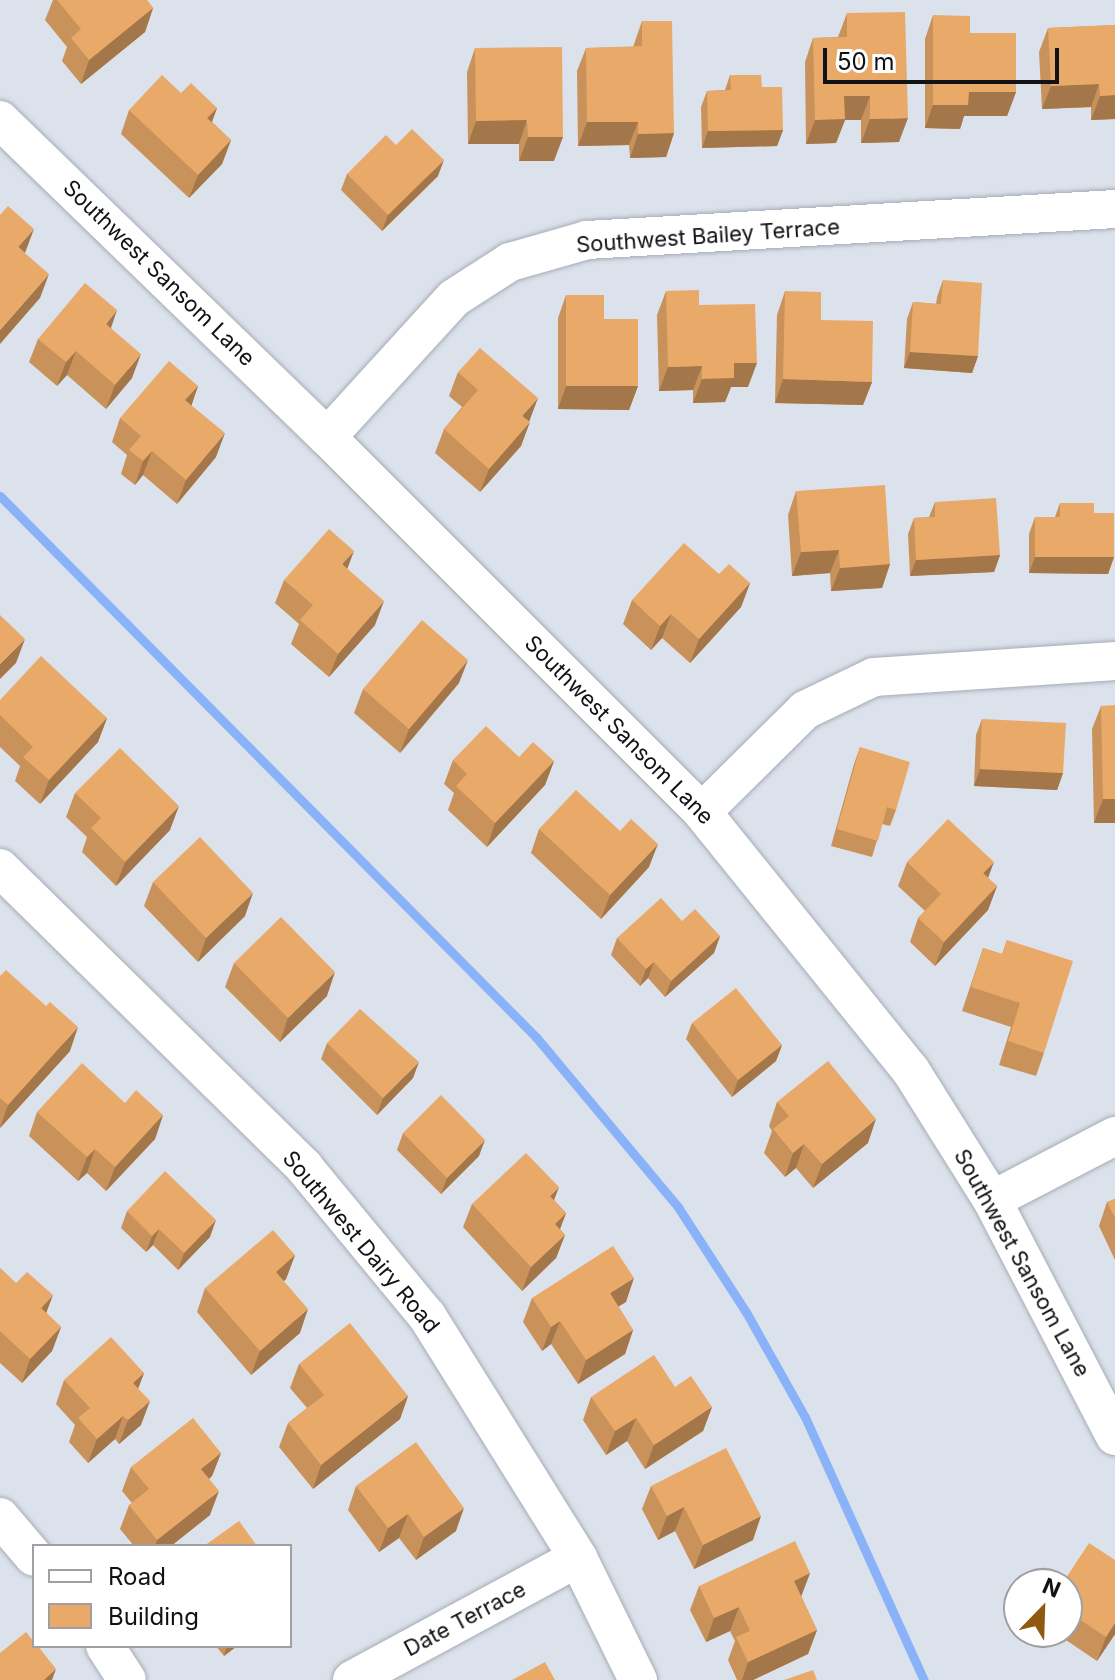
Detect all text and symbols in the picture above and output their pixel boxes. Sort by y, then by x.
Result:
scale bar [827,32,1063,82]
text: 50 m [837,47,895,76]
street label: Southwest Sansom Lane [58,174,260,372]
street label: Southwest Bailey Terrace [575,214,841,258]
street label: Southwest Sansom Lane [519,630,719,830]
street label: Southwest Sansom Lane [948,1145,1096,1381]
street label: Southwest Dairy Road [277,1146,445,1338]
legend [32,1544,292,1648]
text: Road [108,1562,166,1591]
north arrow [1003,1568,1083,1648]
text: N [1039,1573,1064,1603]
street label: Date Terrace [400,1576,530,1662]
text: Building [108,1602,199,1631]

